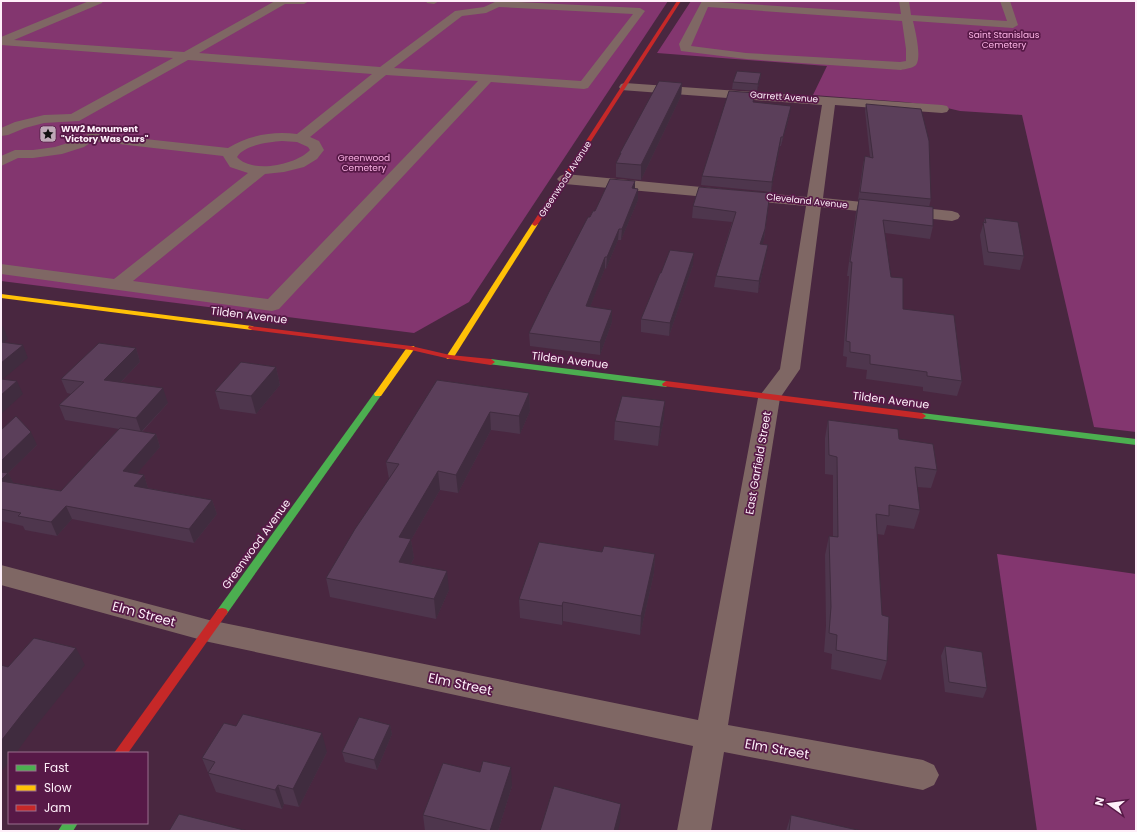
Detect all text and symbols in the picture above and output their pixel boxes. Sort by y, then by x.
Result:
park label: Saint Stanislaus Cemetery [968,29,1040,51]
street label: Garrett Avenue [750,89,819,105]
place label: WW2 Monument "Victory Was Ours" [61,123,149,145]
place icon: WW2 Monument "Victory Was Ours" [38,124,58,144]
street label: Greenwood Avenue [536,138,594,219]
park label: Greenwood Cemetery [338,152,390,174]
street label: Cleveland Avenue [766,191,849,211]
street label: Tilden Avenue [210,302,288,328]
street label: Tilden Avenue [531,347,609,373]
street label: Tilden Avenue [852,387,930,413]
street label: East Garfield Street [741,410,775,516]
street label: Greenwood Avenue [218,495,294,592]
street label: Elm Street [110,596,178,632]
street label: Elm Street [426,668,494,700]
street label: Elm Street [743,734,811,764]
legend [8,752,148,824]
text: Fast [44,759,69,776]
text: Slow [44,779,72,796]
north arrow [1089,784,1129,824]
text: N [1091,796,1108,808]
text: Jam [44,799,71,816]

